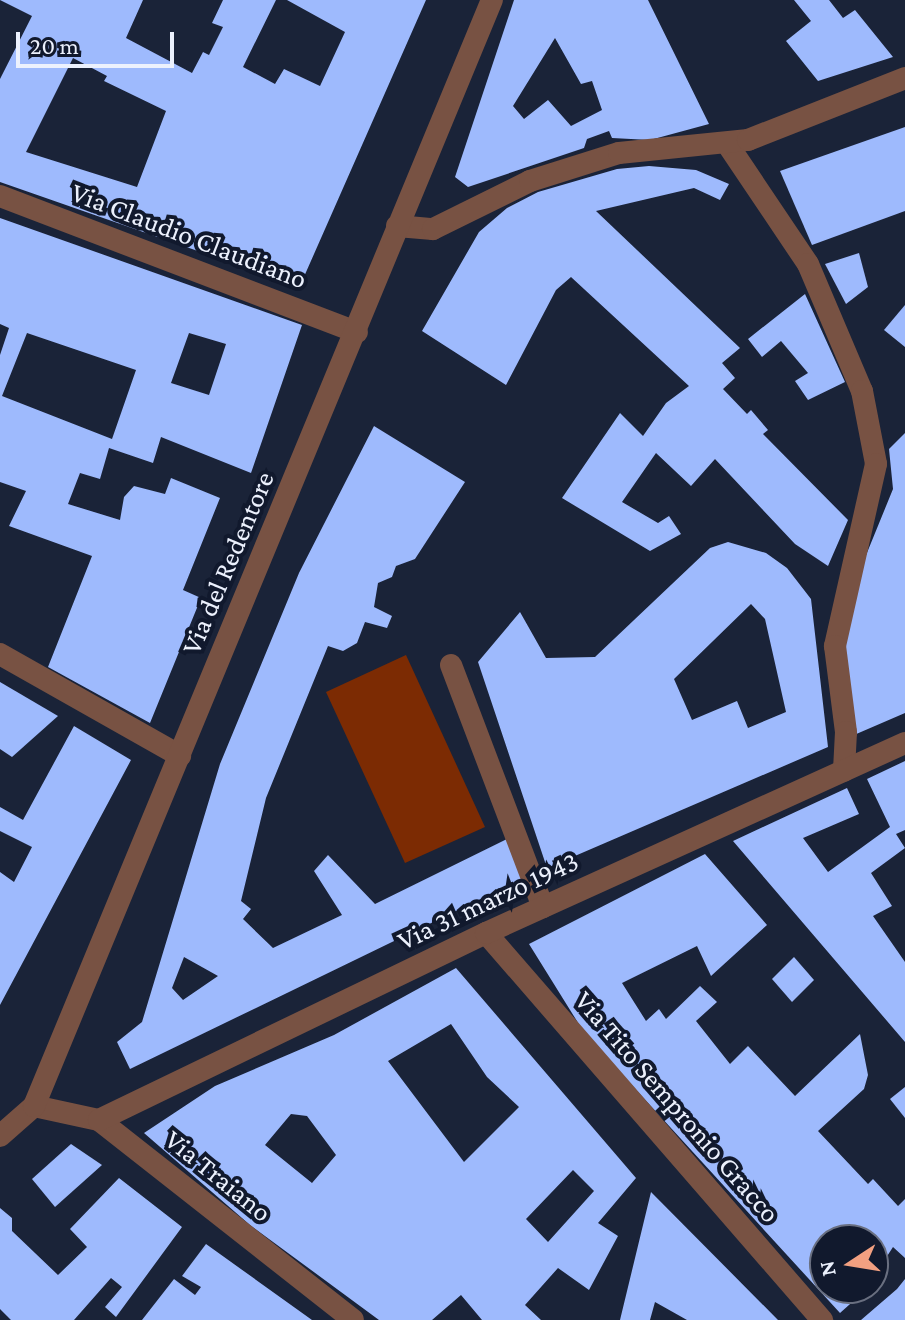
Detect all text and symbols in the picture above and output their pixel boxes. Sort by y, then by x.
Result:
scale bar [20,16,178,66]
text: 20 m [30,32,79,59]
street label: Via Claudio Claudiano [66,176,312,296]
street label: Via del Redentore [174,467,282,659]
street label: Via 31 marzo 1943 [392,844,584,958]
street label: Via Tito Sempronio Gracco [567,984,787,1230]
street label: Via Traiano [158,1123,278,1229]
north arrow [809,1224,889,1304]
text: N [813,1259,841,1279]

